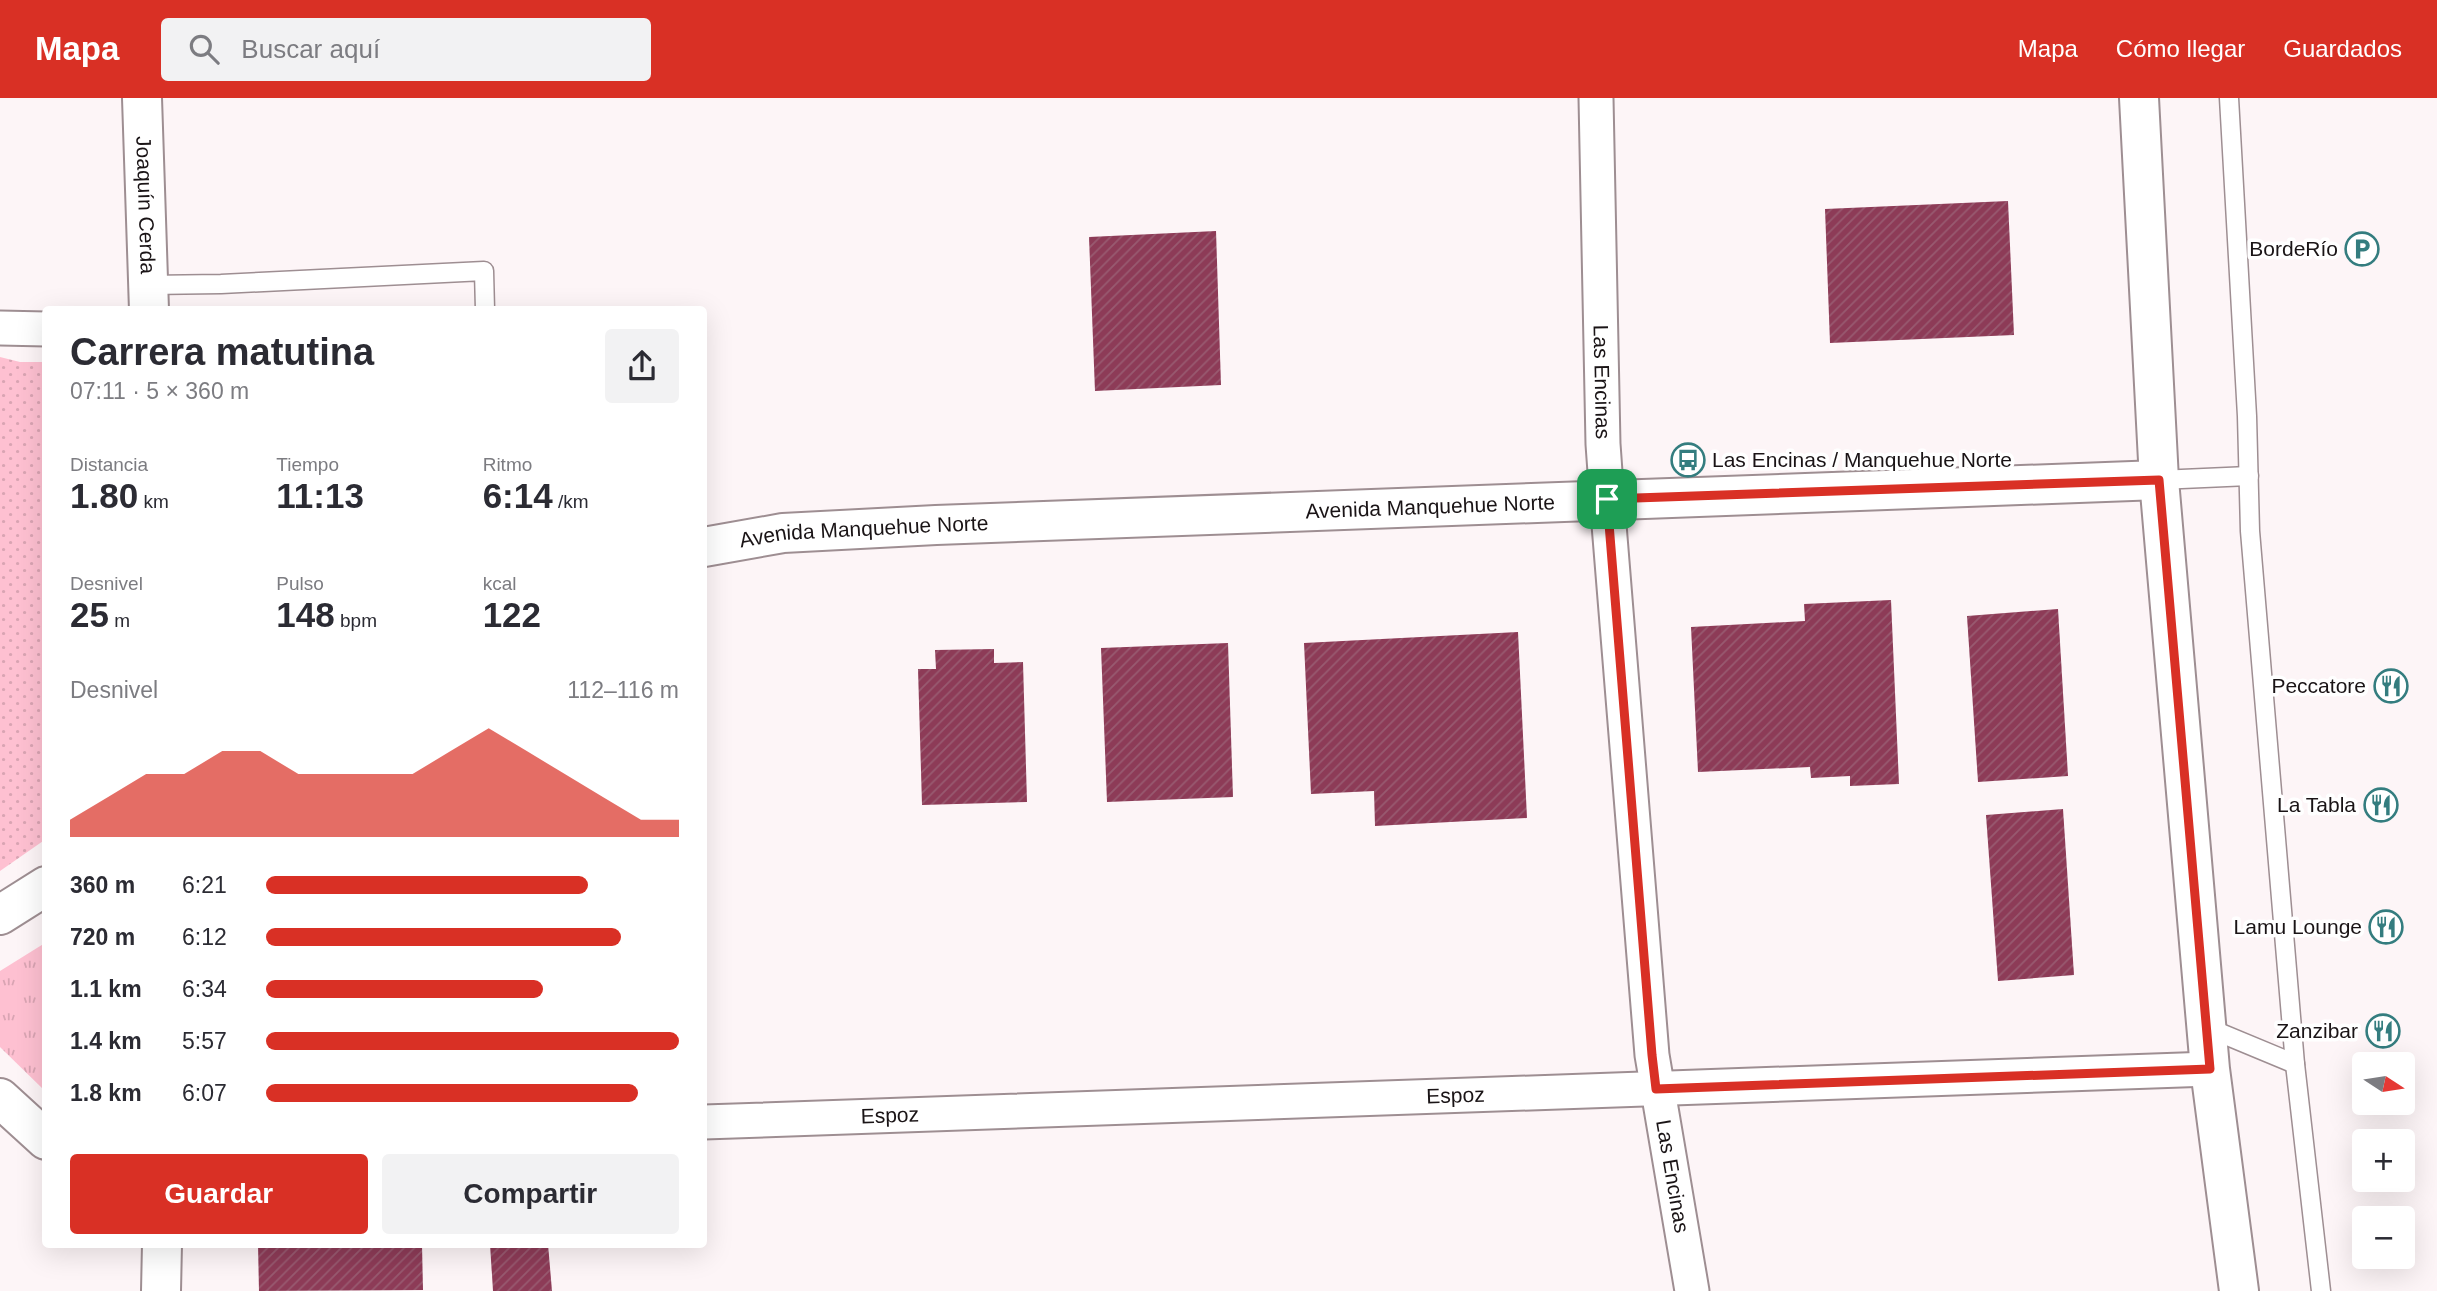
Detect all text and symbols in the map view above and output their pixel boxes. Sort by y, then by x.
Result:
search box [161,18,651,81]
text: Mapa [35,30,119,67]
icon: search [185,30,223,68]
text: Buscar aquí [241,34,380,64]
text: Mapa [2018,35,2078,62]
text: Cómo llegar [2116,35,2245,62]
text: Guardados [2283,35,2402,62]
street label: Joaquín Cerda [132,136,160,275]
parking icon: BordeRío [2343,230,2381,268]
place label: BordeRío [2249,237,2338,260]
street label: Las Encinas [1590,324,1615,439]
button: share [605,329,679,403]
text: Carrera matutina [70,331,374,373]
text: 07:11 · 5 × 360 m [70,378,249,404]
bus stop icon: Las Encinas / Manquehue Norte [1669,441,1707,479]
place label: Las Encinas / Manquehue Norte [1712,448,2012,471]
text: Distancia [70,454,148,475]
text: Tiempo [276,454,339,475]
text: Ritmo [483,454,532,475]
pin [1577,469,1637,529]
text: 1.80 [70,476,138,515]
text: 11:13 [276,476,364,515]
text: 6:14 [483,476,553,515]
icon: arrive [1588,480,1626,518]
street label: Avenida Manquehue Norte [1305,490,1555,522]
text: km [138,491,169,512]
text: /km [553,491,589,512]
street label: Avenida Manquehue Norte [738,511,989,552]
text: Desnivel [70,573,143,594]
text: Pulso [276,573,324,594]
text: kcal [483,573,516,594]
text: 25 [70,595,109,634]
text: 148 [276,595,335,634]
text: 122 [483,595,541,634]
text: m [109,610,130,631]
text: bpm [335,610,377,631]
restaurant icon: Peccatore [2372,667,2410,705]
place label: Peccatore [2271,674,2366,697]
text: Desnivel [70,677,158,703]
text: 112–116 m [567,677,679,703]
restaurant icon: La Tabla [2362,786,2400,824]
place label: La Tabla [2277,793,2356,816]
text: 360 m [70,872,135,898]
text: 6:21 [182,872,227,898]
restaurant icon: Lamu Lounge [2367,908,2405,946]
place label: Lamu Lounge [2234,915,2362,938]
text: 720 m [70,924,135,950]
text: 6:12 [182,924,227,950]
text: 1.1 km [70,976,142,1002]
text: 6:34 [182,976,227,1002]
restaurant icon: Zanzibar [2364,1012,2402,1050]
place label: Zanzibar [2276,1019,2358,1042]
text: 1.4 km [70,1028,142,1054]
text: 5:57 [182,1028,227,1054]
north arrow [2352,1052,2415,1115]
map controls [2352,1052,2415,1269]
text: 1.8 km [70,1080,142,1106]
text: 6:07 [182,1080,227,1106]
street label: Espoz [1426,1083,1485,1108]
street label: Espoz [860,1102,919,1127]
street label: Las Encinas [1652,1118,1694,1235]
button: + [2352,1129,2415,1192]
button: Guardar [70,1154,368,1234]
button: Compartir [382,1154,679,1234]
button: − [2352,1206,2415,1269]

